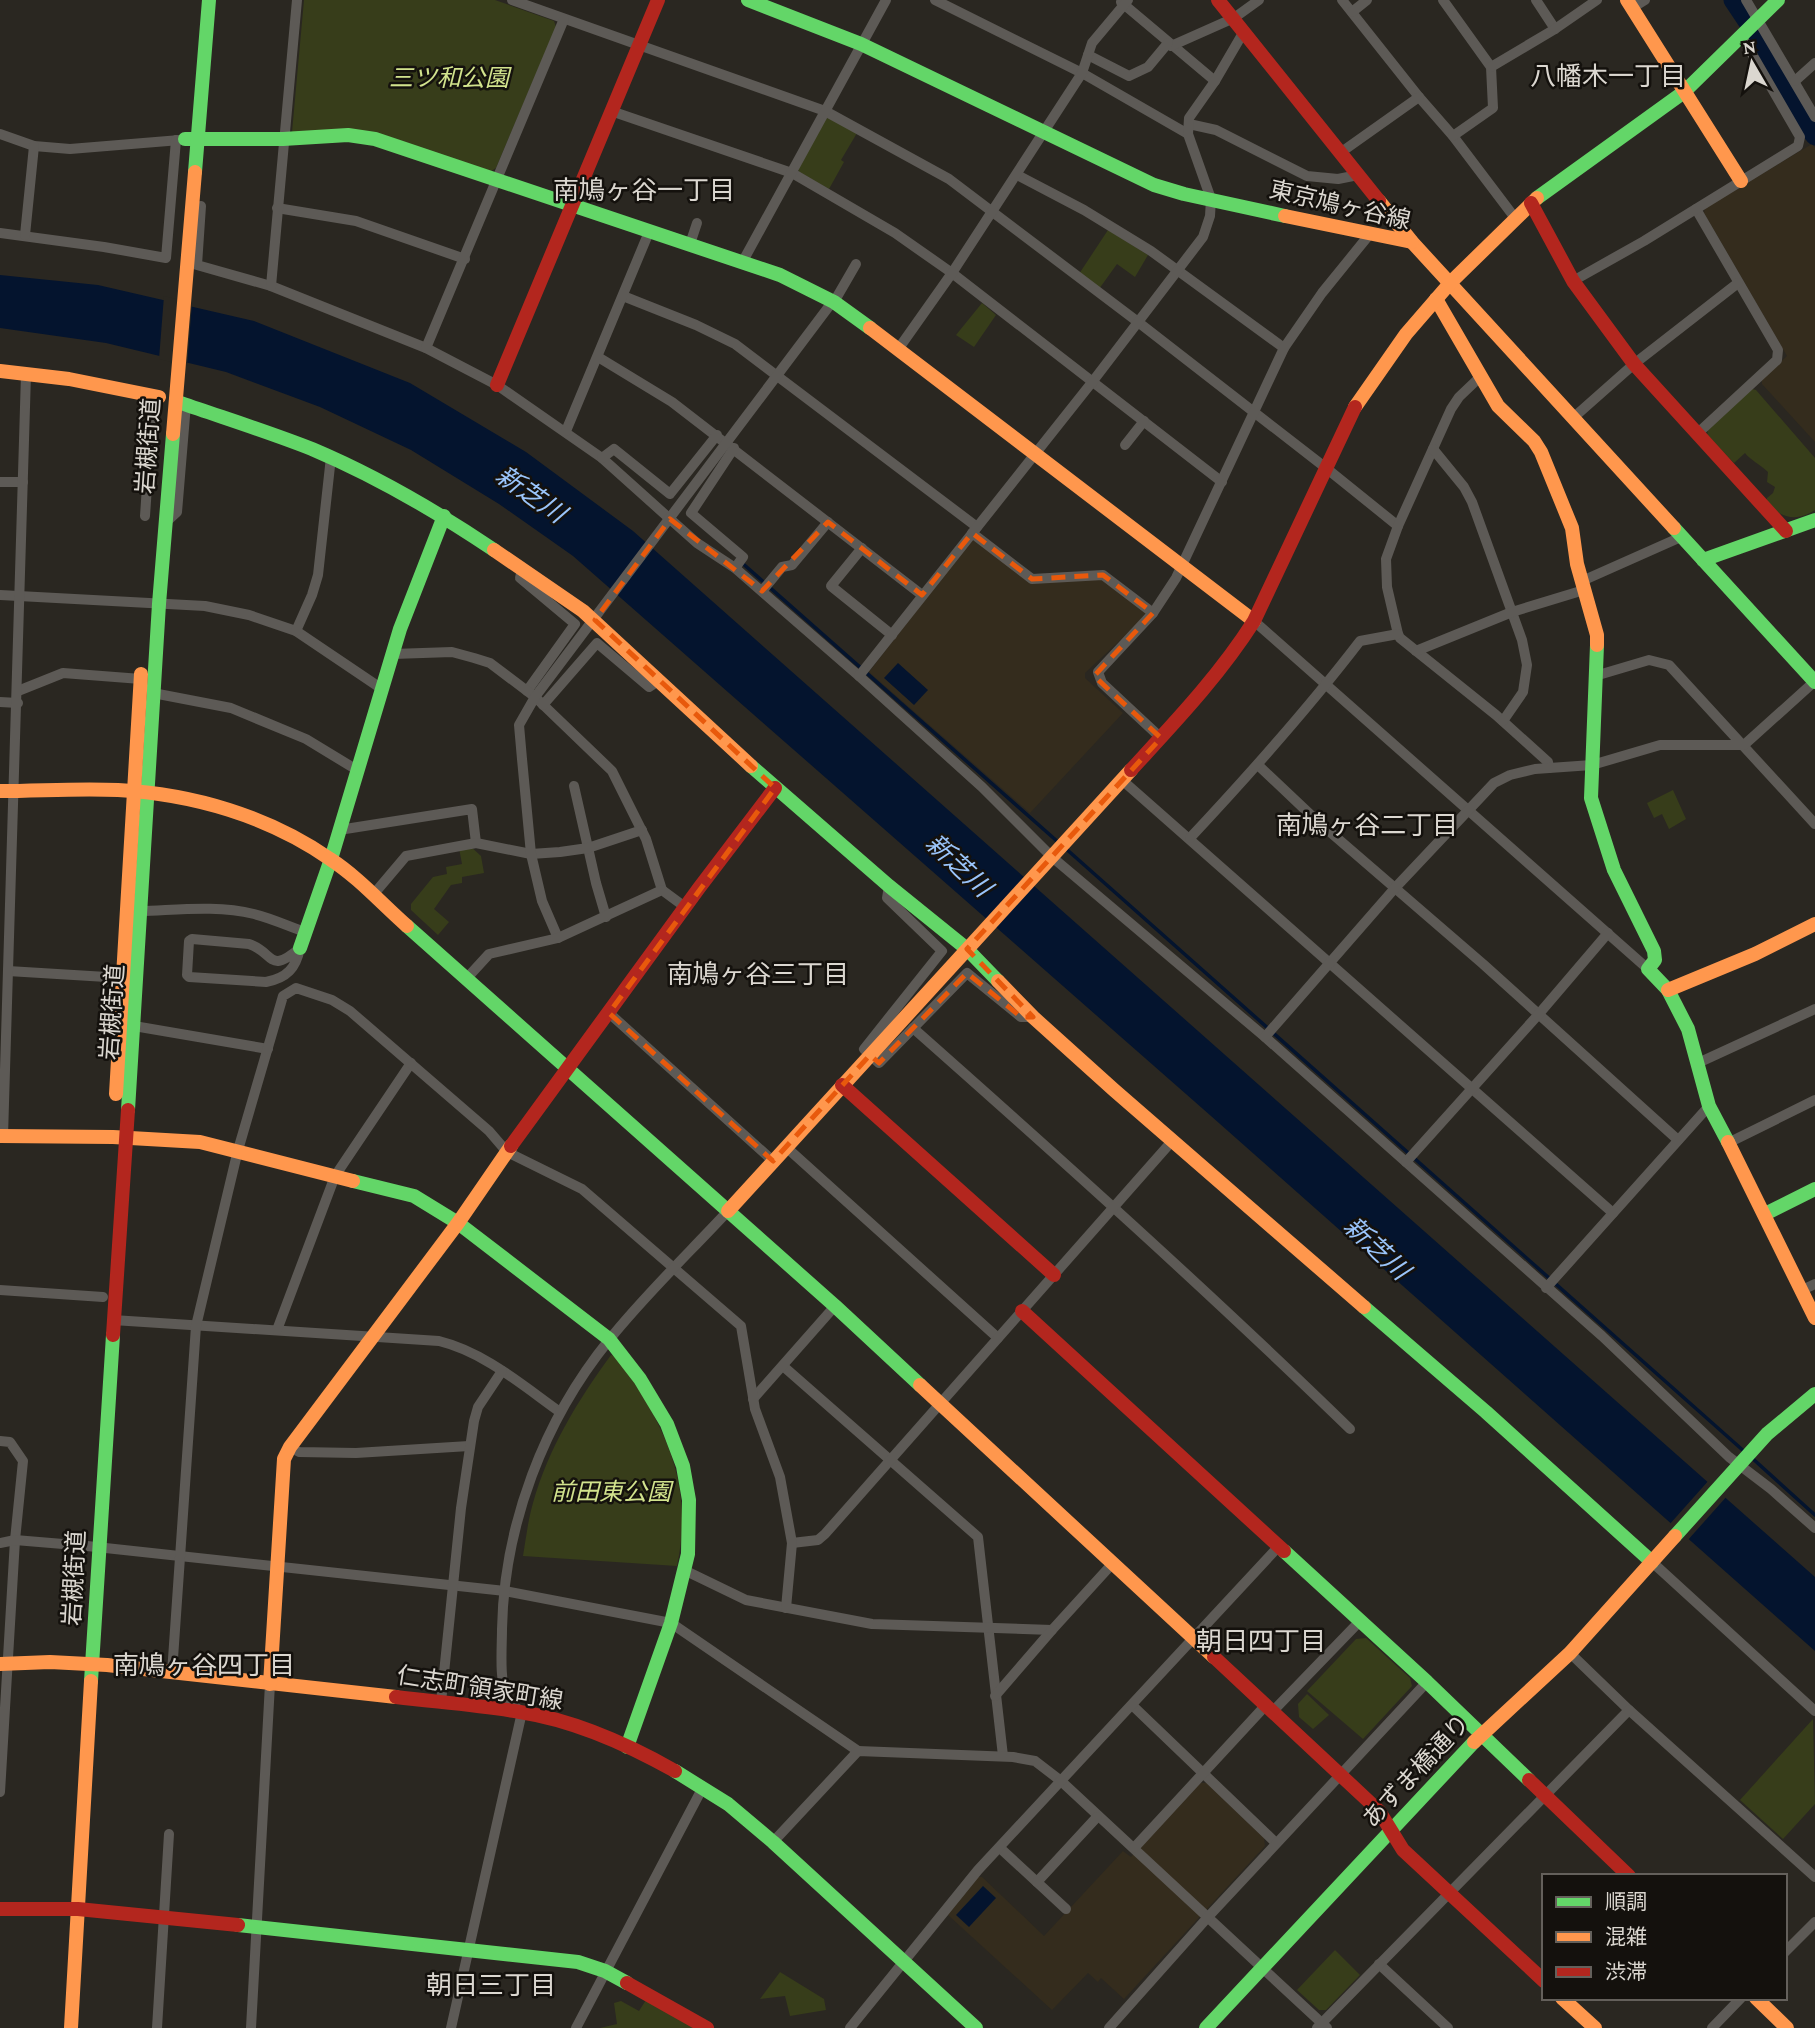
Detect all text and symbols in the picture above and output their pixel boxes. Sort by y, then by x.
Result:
north arrow [1717,28,1787,98]
text: N [1741,35,1758,58]
district label: 八幡木一丁目 [1530,62,1686,91]
park label: 三ツ和公園 [389,64,512,91]
street label: 東京鳩ヶ谷線 [1267,175,1413,234]
district label: 南鳩ヶ谷一丁目 [553,176,735,205]
street label: 岩槻街道 [131,397,164,495]
water label: 新芝川 [490,460,573,530]
district label: 南鳩ヶ谷二丁目 [1276,811,1458,840]
water label: 新芝川 [920,828,999,905]
district label: 南鳩ヶ谷三丁目 [667,960,849,989]
street label: 岩槻街道 [95,963,128,1061]
water label: 新芝川 [1338,1211,1417,1288]
park label: 前田東公園 [551,1478,674,1505]
street label: 岩槻街道 [58,1529,89,1627]
district label: 朝日四丁目 [1196,1627,1326,1656]
district label: 南鳩ヶ谷四丁目 [113,1651,295,1680]
street label: 仁志町領家町線 [395,1661,565,1714]
street label: あずま橋通り [1357,1709,1475,1833]
legend [1542,1874,1787,2000]
text: 順調 [1605,1890,1647,1914]
text: 混雑 [1605,1925,1647,1949]
text: 渋滞 [1605,1960,1647,1984]
district label: 朝日三丁目 [426,1971,556,2000]

